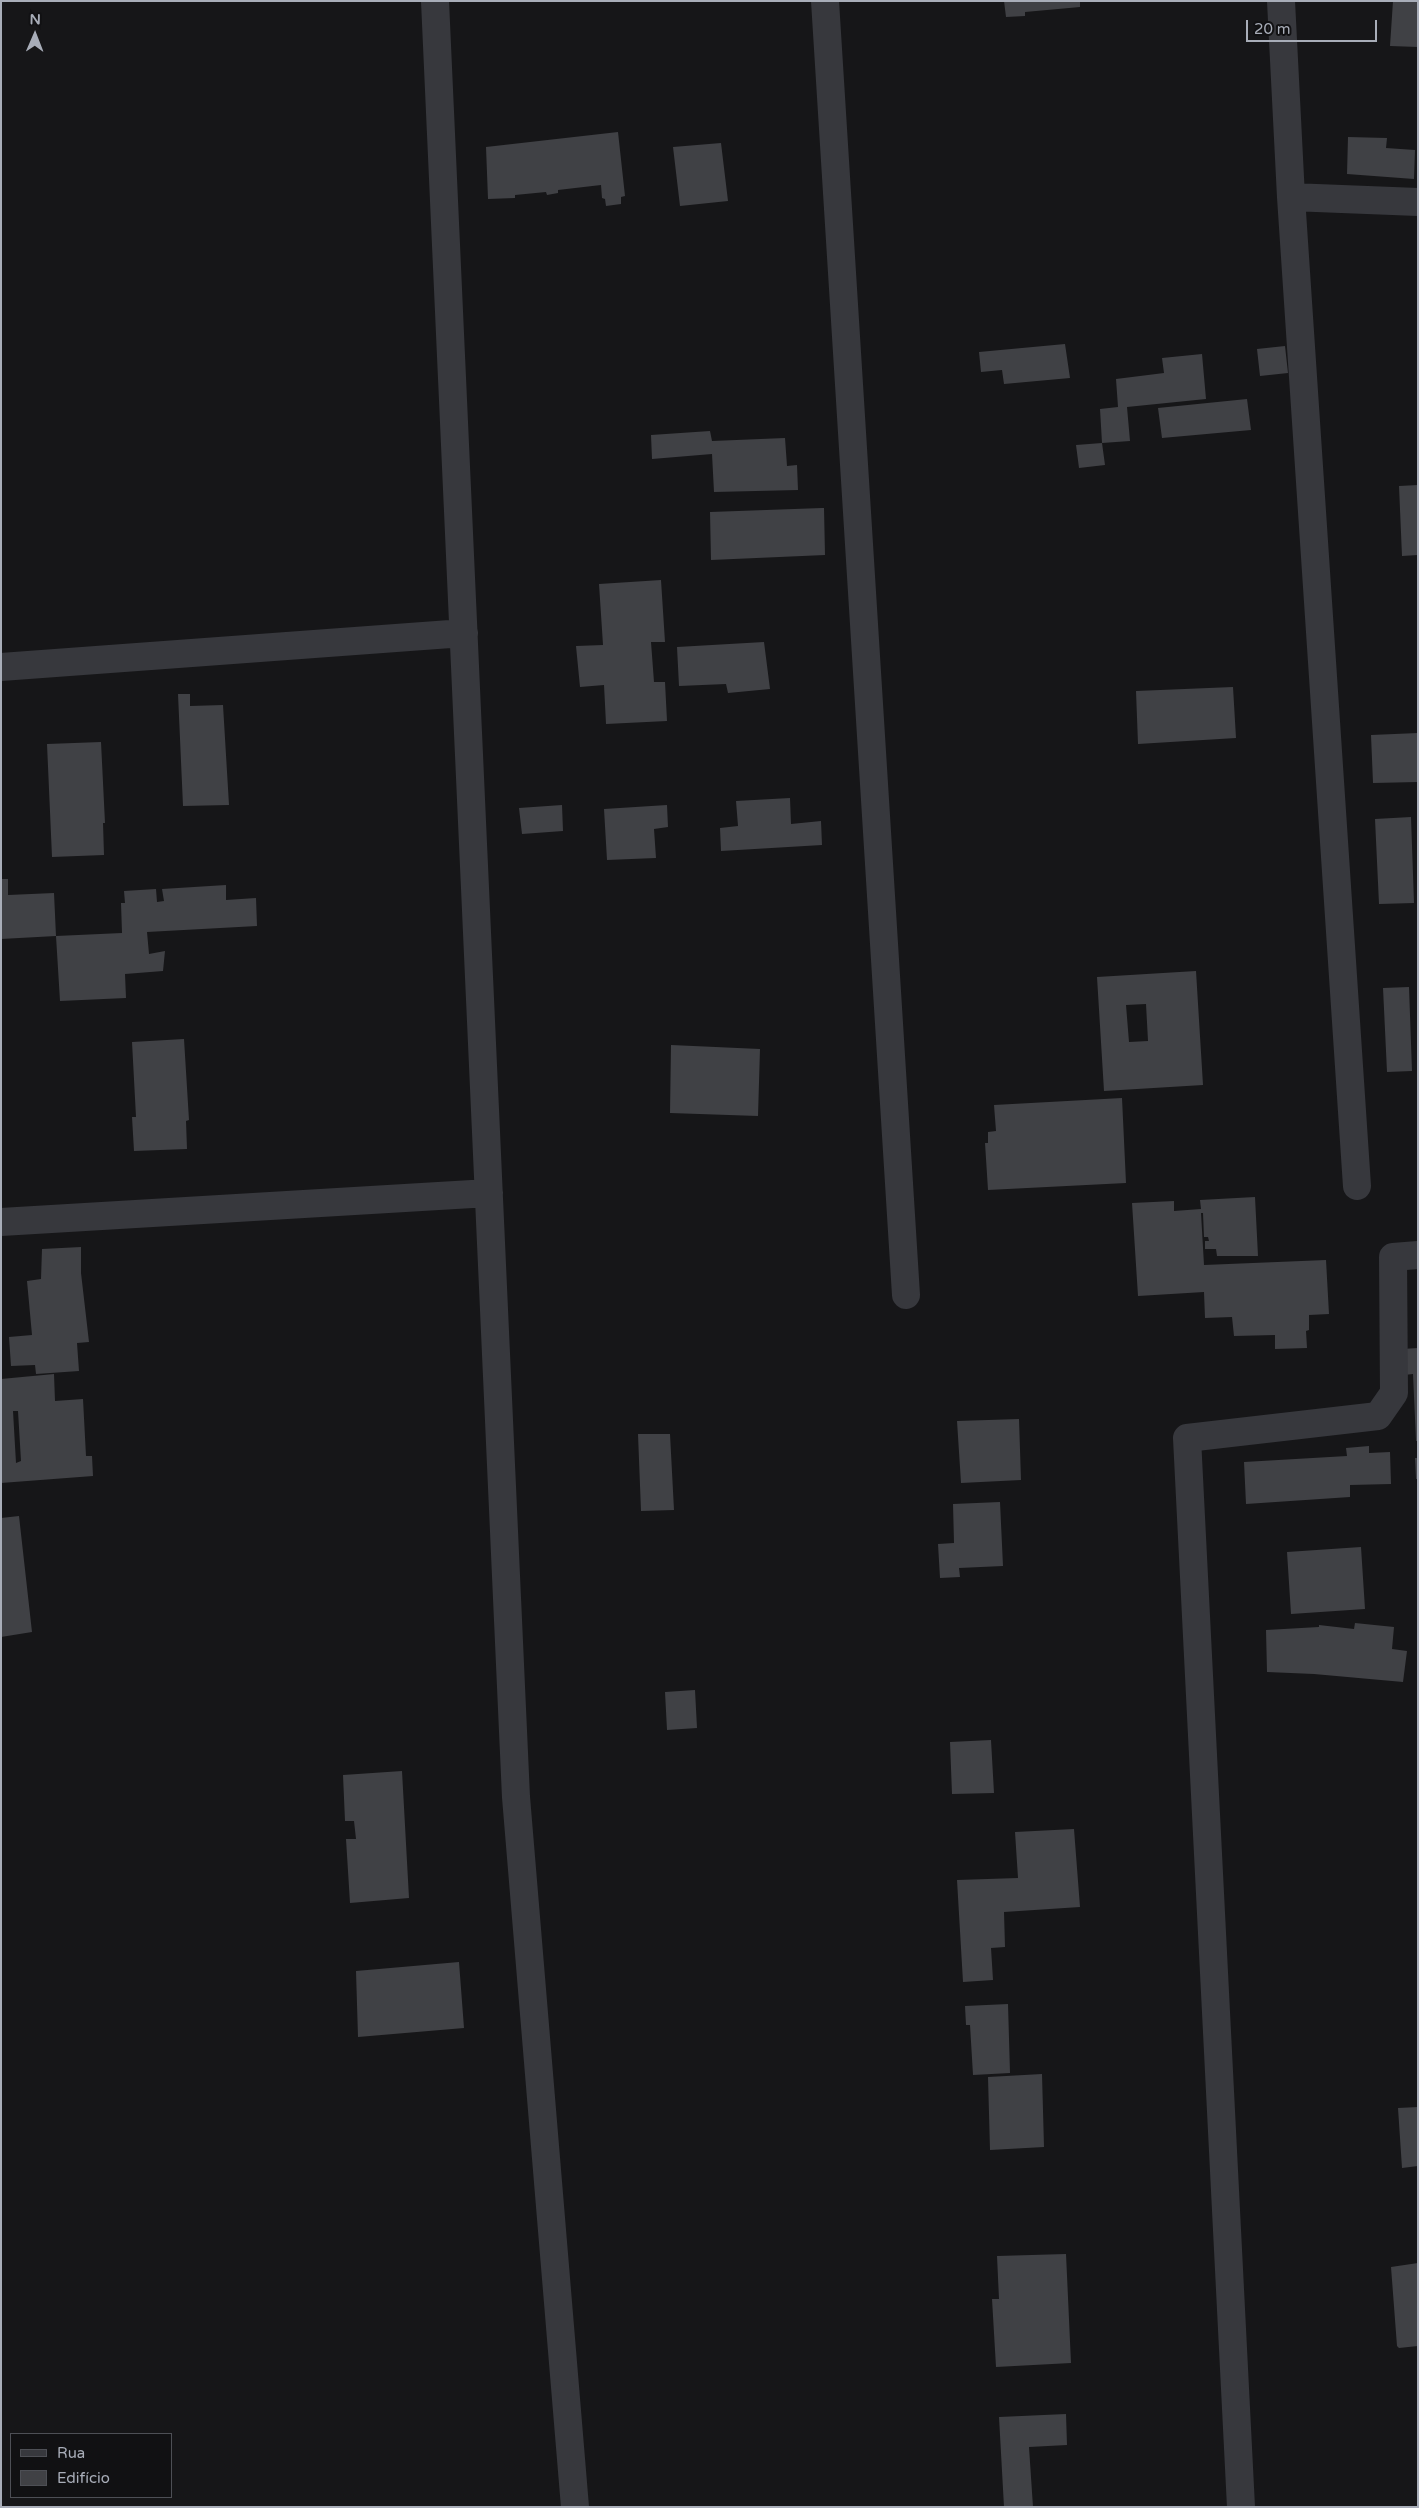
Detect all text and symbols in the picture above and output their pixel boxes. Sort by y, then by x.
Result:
north arrow [10,10,60,60]
scale bar [1249,10,1380,42]
text: N [29,11,41,28]
text: 20 m [1254,20,1291,38]
legend [10,2433,172,2498]
text: Rua [57,2444,85,2462]
text: Edifício [57,2469,110,2487]

